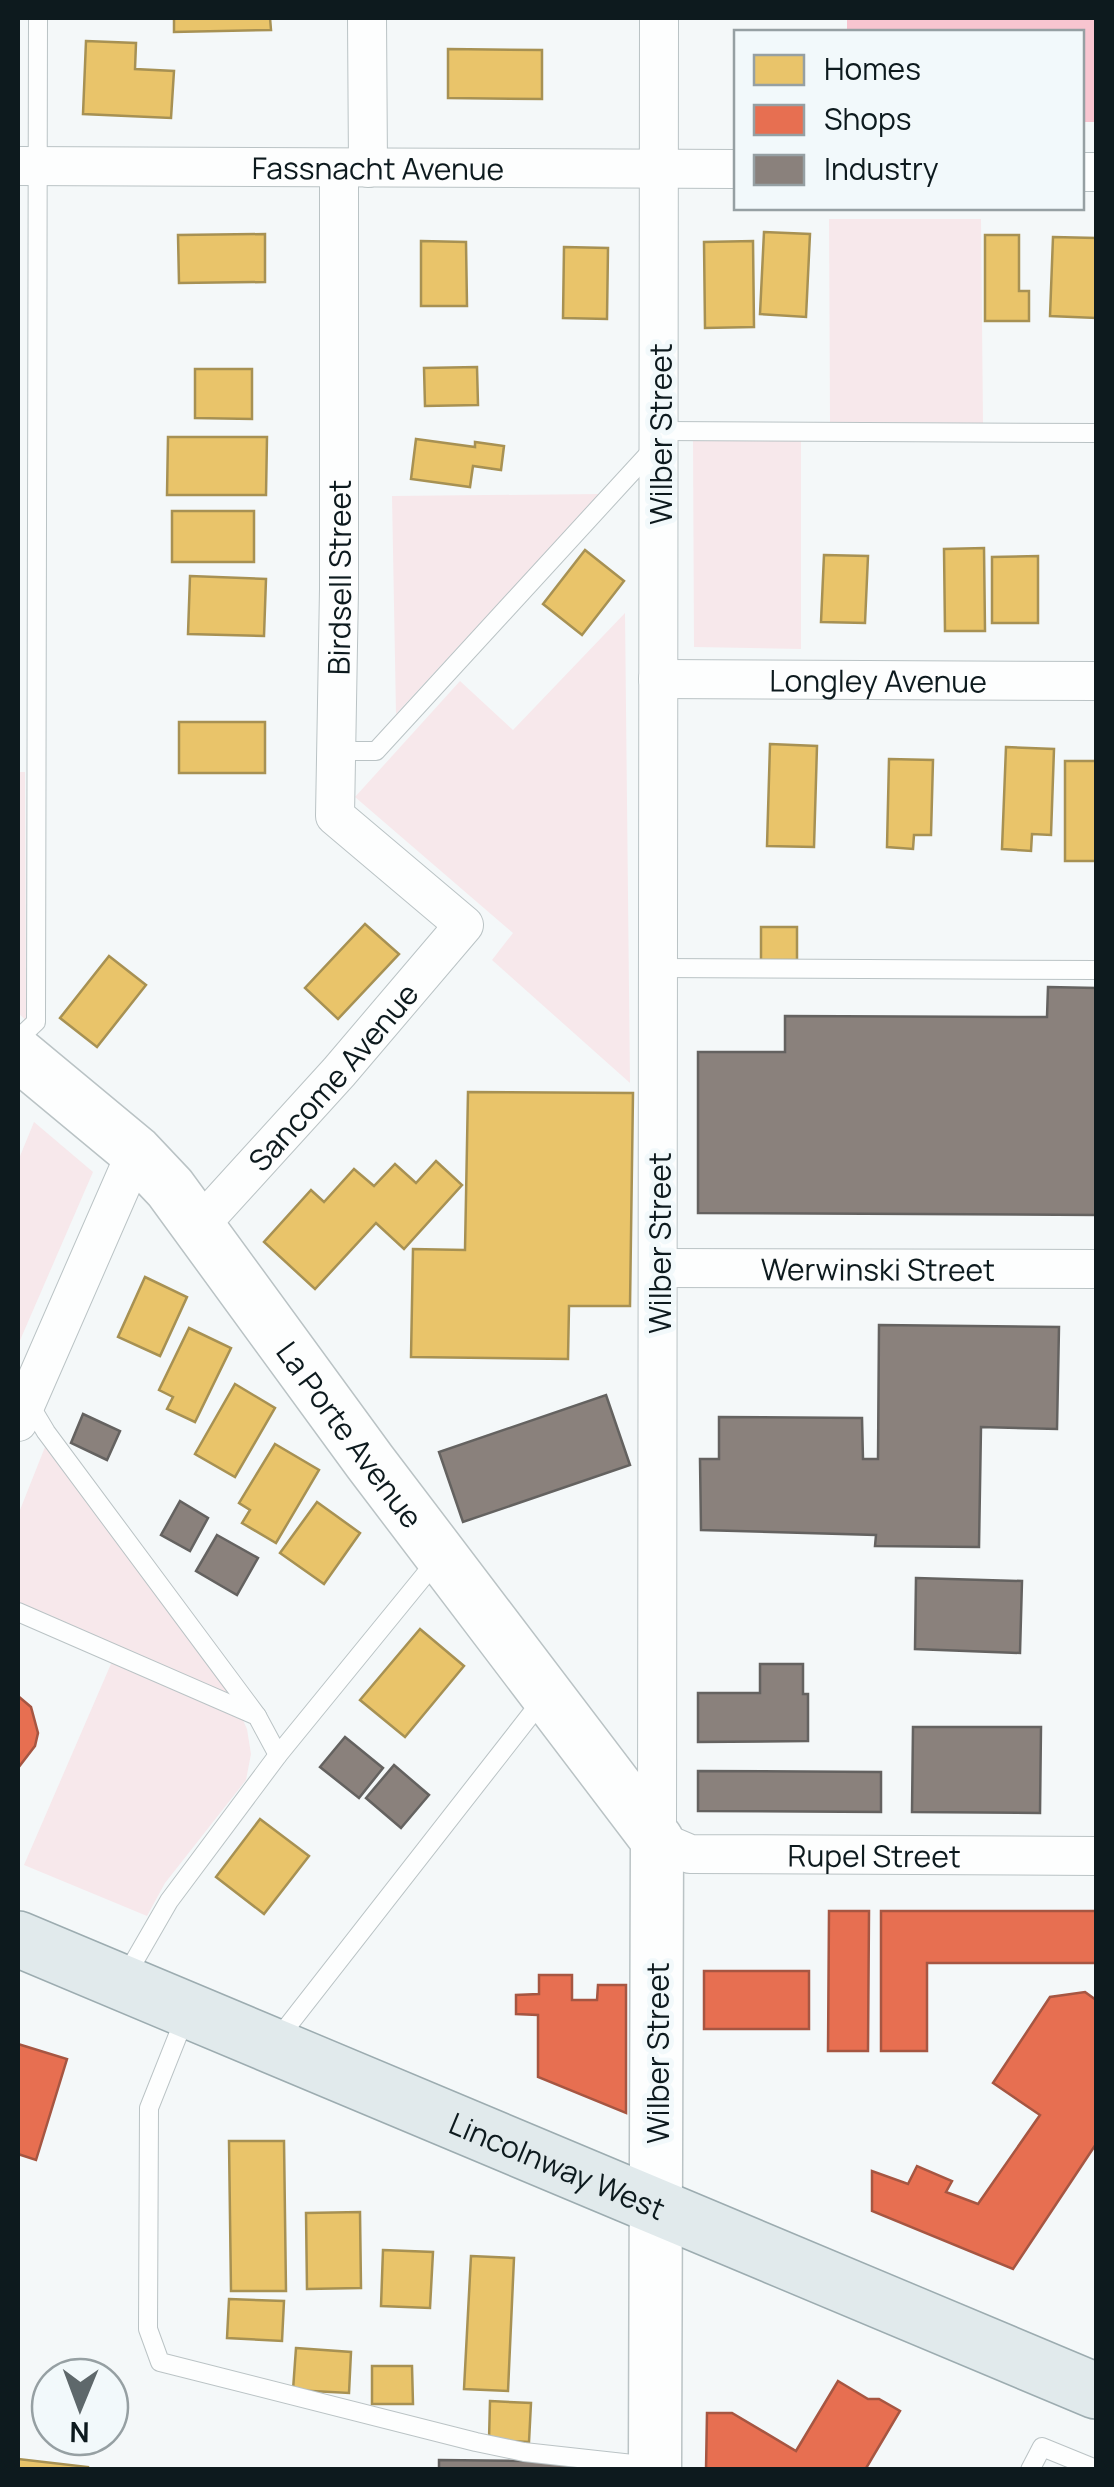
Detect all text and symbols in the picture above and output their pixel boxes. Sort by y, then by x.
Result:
legend [734,30,1084,210]
text: Homes [824,48,921,89]
text: Shops [824,98,911,139]
street label: Fassnacht Avenue [252,146,504,189]
text: Industry [824,148,939,189]
street label: Wilber Street [640,343,681,525]
street label: Birdsell Street [317,480,360,675]
street label: Longley Avenue [769,659,987,701]
street label: Sancome Avenue [239,974,427,1180]
street label: Wilber Street [639,1152,680,1334]
street label: Werwinski Street [761,1248,995,1289]
street label: La Porte Avenue [268,1333,433,1536]
street label: Rupel Street [787,1834,961,1876]
street label: Wilber Street [637,1962,678,2144]
street label: Lincolnway West [443,2102,672,2229]
north arrow [30,2357,130,2457]
text: N [69,2414,90,2452]

